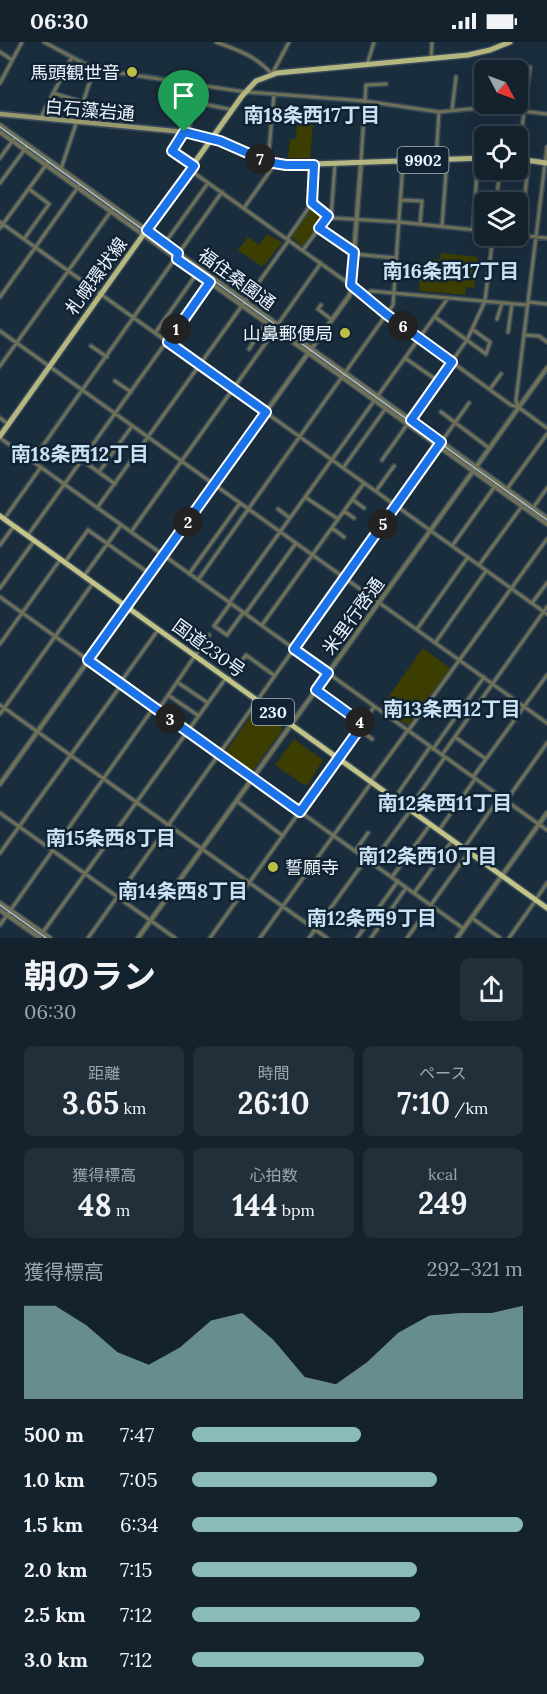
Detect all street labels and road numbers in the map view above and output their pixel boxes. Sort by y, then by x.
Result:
street label: 白石藻岩通 [44,95,136,125]
road number: 9902 [398,147,448,173]
street label: 札幌環状線 [60,233,132,319]
street label: 福住桑園通 [194,243,280,315]
street label: 米里行啓通 [317,573,389,659]
street label: 国道230号 [168,614,250,682]
road number: 230 [252,699,294,725]

